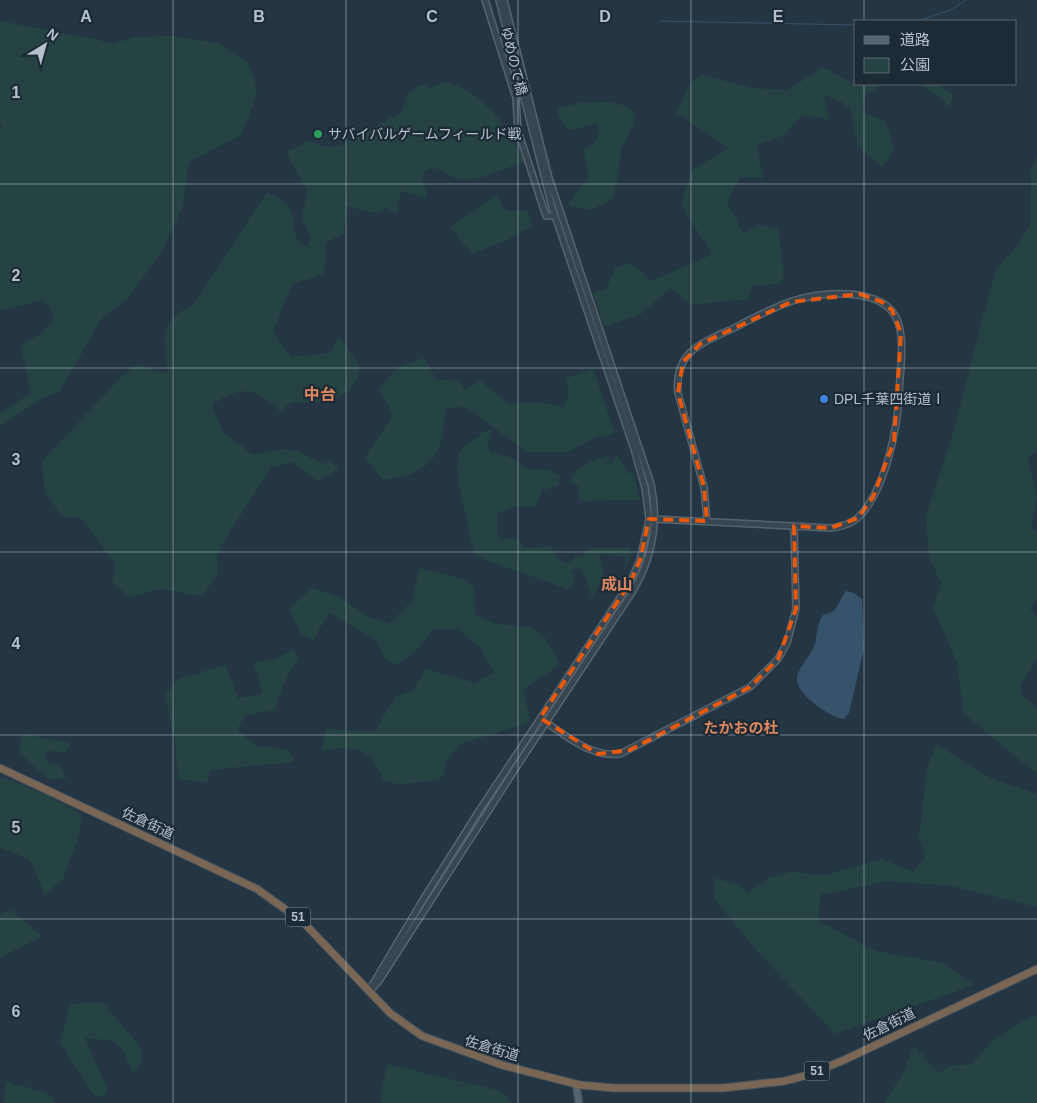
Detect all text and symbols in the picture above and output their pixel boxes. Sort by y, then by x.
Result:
text: A [80,8,92,25]
text: B [253,8,265,25]
text: C [426,8,438,25]
text: D [599,8,611,25]
text: E [773,8,784,25]
north arrow [20,20,70,70]
legend [854,20,1017,85]
text: N [44,25,62,44]
street label: ゆめのて橋 [498,25,530,97]
text: 道路 [900,31,930,48]
text: 公園 [900,56,930,73]
text: 1 [12,84,21,101]
place label: サバイバルゲームフィールド戦 [328,126,522,142]
marker: サバイバルゲームフィールド戦 [312,128,324,140]
text: 2 [12,267,21,284]
district label: 中台 [304,386,336,403]
place label: DPL千葉四街道Ⅰ [834,391,945,407]
marker: DPL千葉四街道Ⅰ [818,393,830,405]
text: 3 [12,451,21,468]
district label: 成山 [601,575,633,593]
text: 4 [12,635,21,652]
district label: たかおの杜 [703,719,779,736]
street label: 佐倉街道 [119,804,177,842]
text: 5 [12,819,21,836]
road number: 51 [286,908,310,926]
text: 6 [12,1003,21,1020]
street label: 佐倉街道 [860,1005,918,1043]
street label: 佐倉街道 [463,1032,521,1064]
road number: 51 [804,1062,830,1080]

